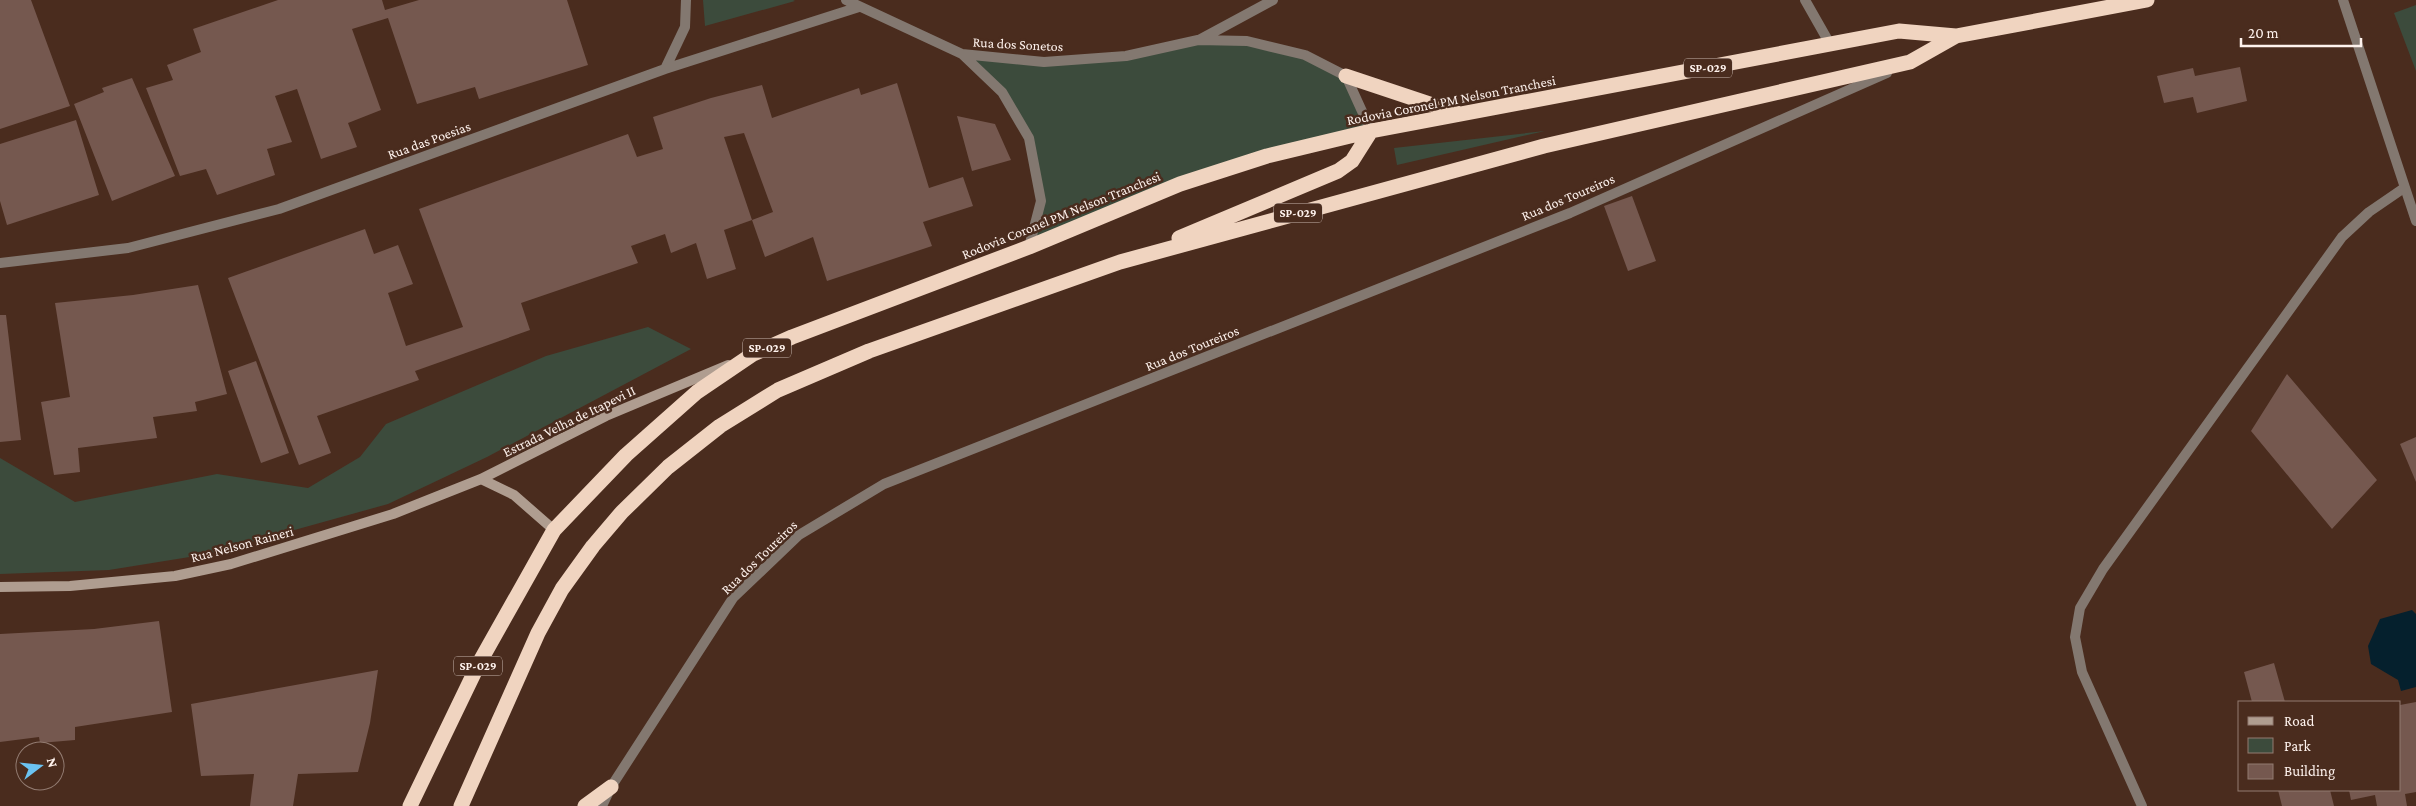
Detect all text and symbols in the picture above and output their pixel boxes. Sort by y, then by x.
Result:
scale bar [2241,15,2361,47]
text: 20 m [2248,25,2279,41]
street label: Rua dos Sonetos [972,34,1064,54]
road number: SP-029 [1684,58,1732,78]
street label: Rodovia Coronel PM Nelson Tranchesi [1345,72,1557,128]
street label: Rua das Poesias [385,118,473,162]
street label: Rodovia Coronel PM Nelson Tranchesi [959,168,1163,262]
street label: Rua dos Toureiros [1519,170,1617,224]
road number: SP-029 [1274,204,1322,222]
street label: Rua dos Toureiros [1143,322,1241,374]
road number: SP-029 [743,338,791,358]
street label: Estrada Velha de Itapevi II [500,382,638,460]
street label: Rua dos Toureiros [718,517,800,597]
street label: Rua Nelson Raineri [189,522,295,565]
road number: SP-029 [454,656,502,676]
legend [2238,701,2401,791]
text: Road [2284,713,2315,729]
text: Park [2284,738,2311,754]
north arrow [15,741,65,791]
text: N [43,756,62,770]
text: Building [2284,763,2335,780]

